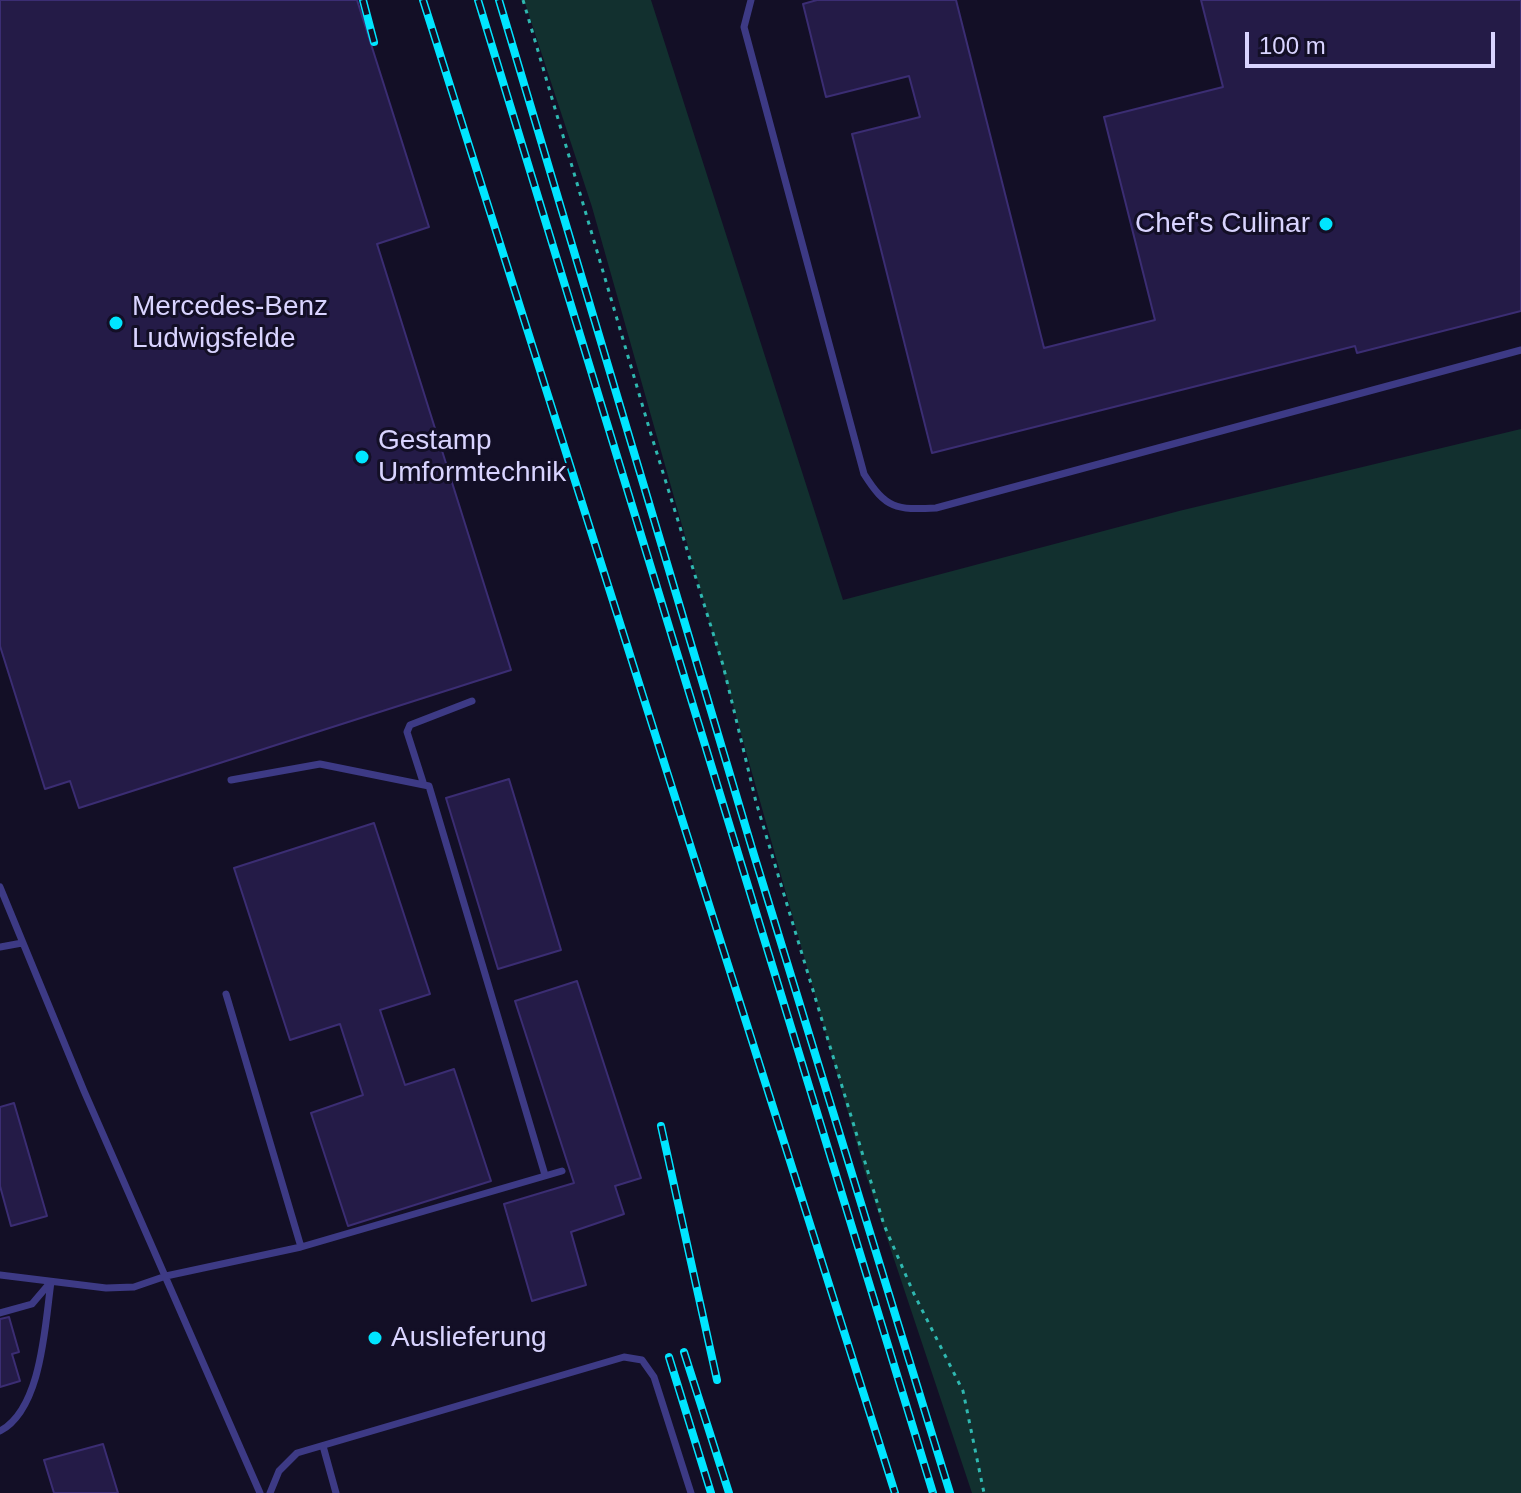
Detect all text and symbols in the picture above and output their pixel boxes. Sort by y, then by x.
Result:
scale bar [1249,16,1499,66]
text: 100 m [1259,32,1326,59]
place label: Chef's Culinar [1135,207,1310,241]
marker: Chef's Culinar [1317,215,1335,233]
place label: Mercedes-Benz Ludwigsfelde [132,290,328,356]
marker: Mercedes-Benz Ludwigsfelde [107,314,125,332]
place label: Gestamp Umformtechnik [378,424,566,490]
marker: Gestamp Umformtechnik [353,448,371,466]
place label: Auslieferung [391,1321,547,1355]
marker: Auslieferung [366,1329,384,1347]

